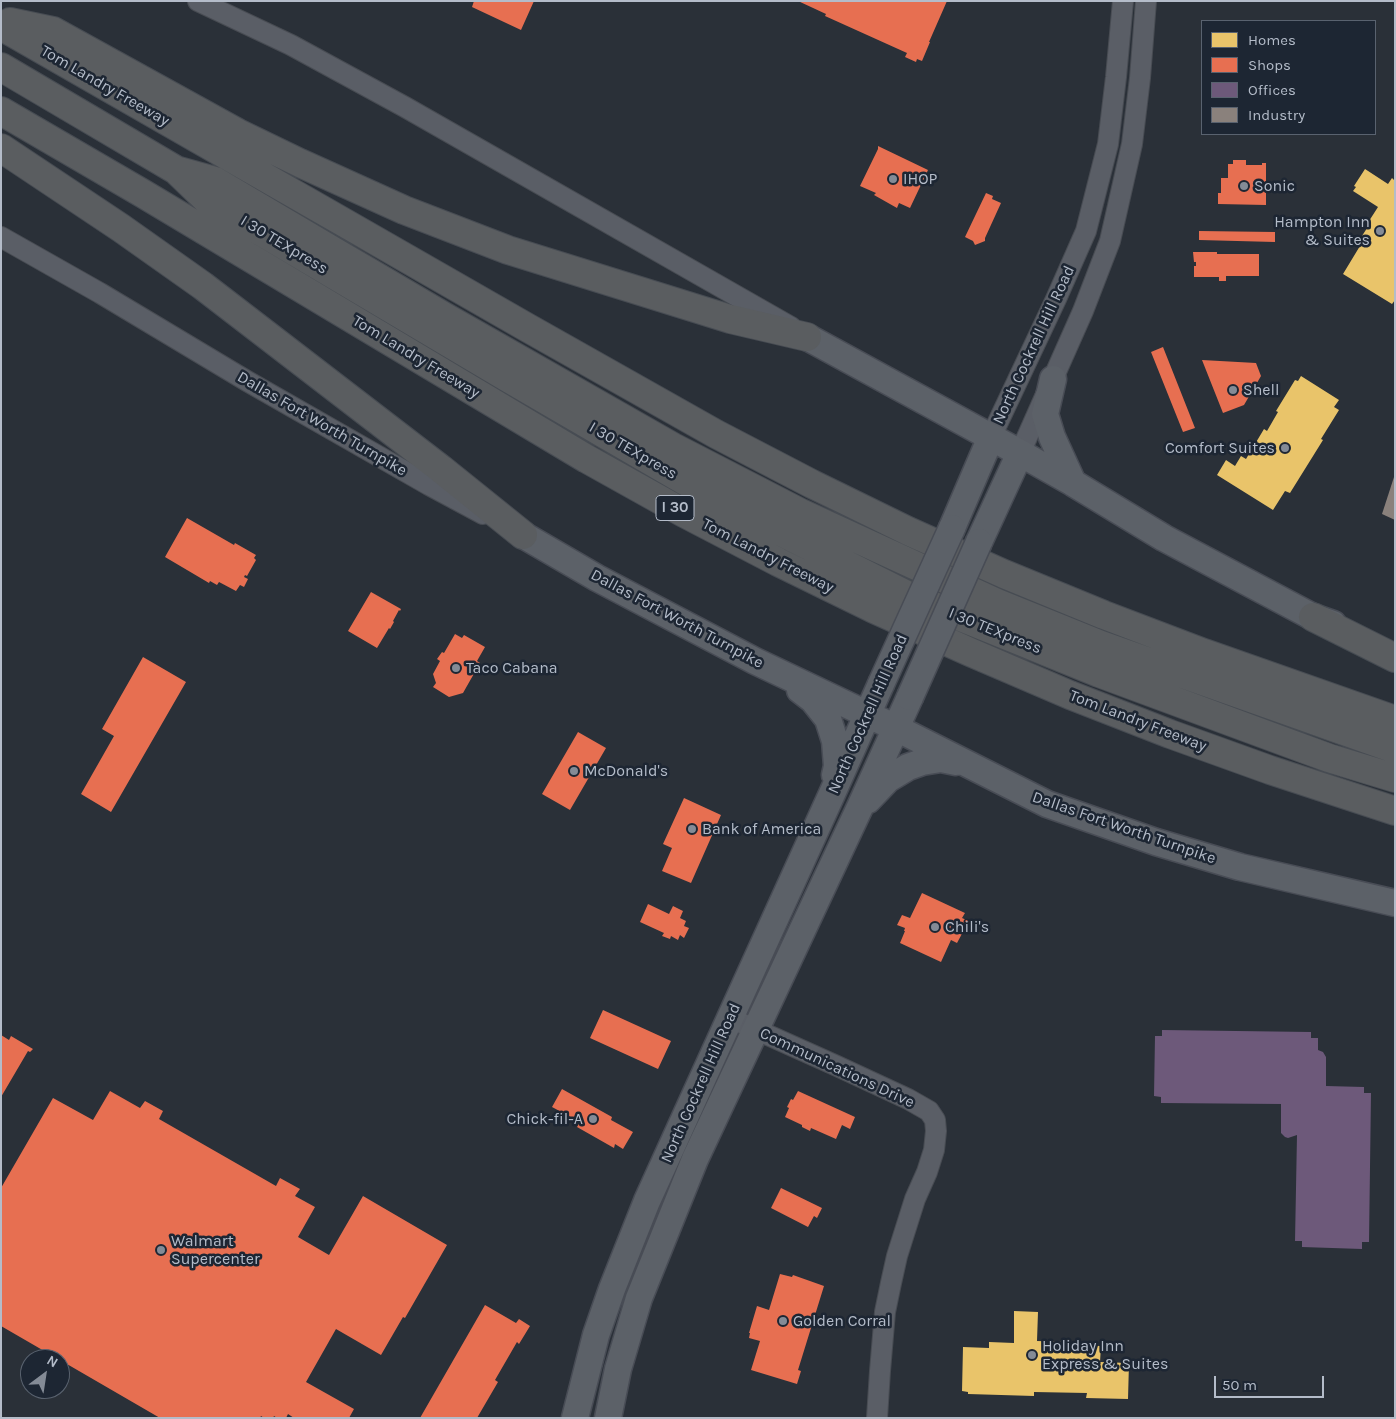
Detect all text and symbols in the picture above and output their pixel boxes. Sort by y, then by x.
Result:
legend [1201,20,1376,135]
text: Homes [1248,31,1296,49]
street label: Tom Landry Freeway [37,41,173,131]
text: Shops [1248,56,1291,74]
text: Offices [1248,81,1296,99]
text: Industry [1248,106,1305,124]
place label: IHOP [903,169,937,189]
marker: IHOP [887,173,899,185]
place label: Sonic [1254,176,1295,196]
marker: Sonic [1238,180,1250,192]
street label: I 30 TEXpress [237,211,331,279]
place label: Hampton Inn & Suites [1274,212,1370,250]
marker: Hampton Inn & Suites [1374,225,1386,237]
street label: North Cockrell Hill Road [989,263,1079,427]
street label: Tom Landry Freeway [349,311,483,403]
street label: Dallas Fort Worth Turnpike [234,367,410,481]
place label: Shell [1243,380,1280,400]
marker: Shell [1227,384,1239,396]
street label: I 30 TEXpress [586,418,680,484]
place label: Comfort Suites [1165,438,1275,458]
marker: Comfort Suites [1279,442,1291,454]
road number: I 30 [656,496,694,520]
street label: Tom Landry Freeway [699,514,837,598]
street label: Dallas Fort Worth Turnpike [587,565,767,673]
street label: I 30 TEXpress [946,604,1044,658]
street label: North Cockrell Hill Road [824,631,912,797]
place label: Taco Cabana [466,658,558,678]
marker: Taco Cabana [450,662,462,674]
street label: Tom Landry Freeway [1067,686,1209,756]
place label: McDonald's [584,761,668,781]
marker: McDonald's [568,765,580,777]
street label: Dallas Fort Worth Turnpike [1030,788,1218,868]
place label: Bank of America [702,819,821,839]
marker: Bank of America [686,823,698,835]
place label: Chili's [945,917,989,937]
marker: Chili's [929,921,941,933]
street label: North Cockrell Hill Road [657,1000,745,1166]
street label: Communications Drive [757,1024,917,1112]
place label: Chick-fil-A [506,1109,583,1129]
marker: Chick-fil-A [587,1113,599,1125]
place label: Walmart Supercenter [171,1231,260,1269]
marker: Walmart Supercenter [155,1244,167,1256]
place label: Golden Corral [793,1311,891,1331]
marker: Golden Corral [777,1315,789,1327]
place label: Holiday Inn Express & Suites [1042,1336,1168,1374]
north arrow [20,1349,70,1399]
marker: Holiday Inn Express & Suites [1026,1349,1038,1361]
text: N [44,1352,61,1371]
scale bar [1216,1366,1326,1398]
text: 50 m [1222,1376,1257,1394]

